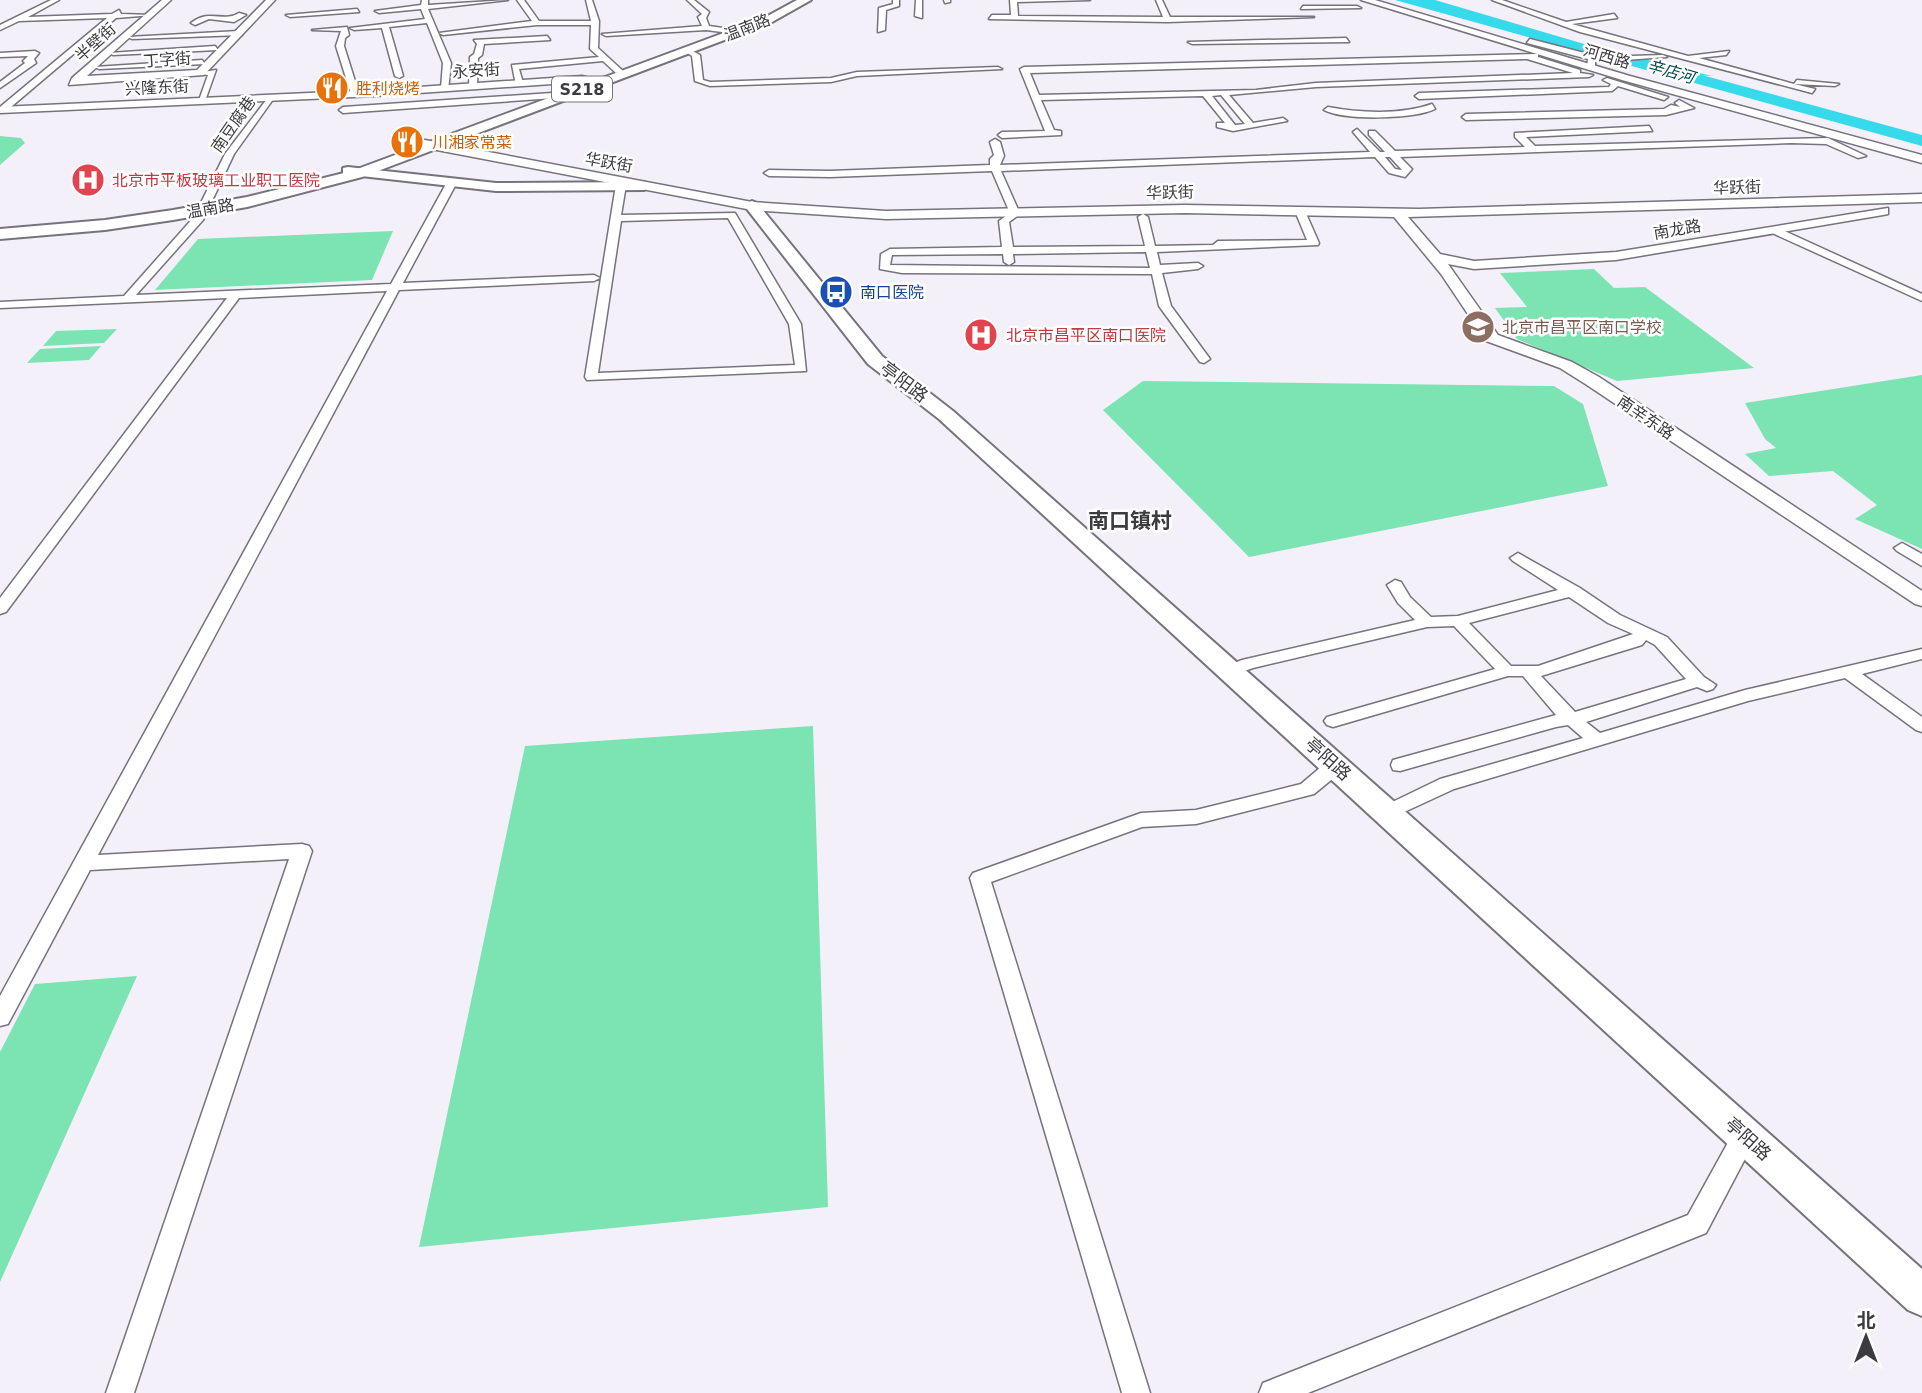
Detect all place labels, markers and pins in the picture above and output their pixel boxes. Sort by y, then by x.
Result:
restaurant icon: 胜利烧烤 [313,69,351,107]
place label: 胜利烧烤 [356,79,420,98]
restaurant icon: 川湘家常菜 [388,123,426,161]
place label: 川湘家常菜 [432,133,512,152]
hospital icon: 北京市平板玻璃工业职工医院 [69,161,107,199]
place label: 北京市平板玻璃工业职工医院 [112,171,320,190]
bus stop icon: 南口医院 [817,273,855,311]
place label: 南口医院 [860,283,924,302]
school or university icon: 北京市昌平区南口学校 [1459,308,1497,346]
hospital icon: 北京市昌平区南口医院 [962,316,1000,354]
place label: 北京市昌平区南口学校 [1502,318,1662,337]
place label: 北京市昌平区南口医院 [1006,326,1166,345]

